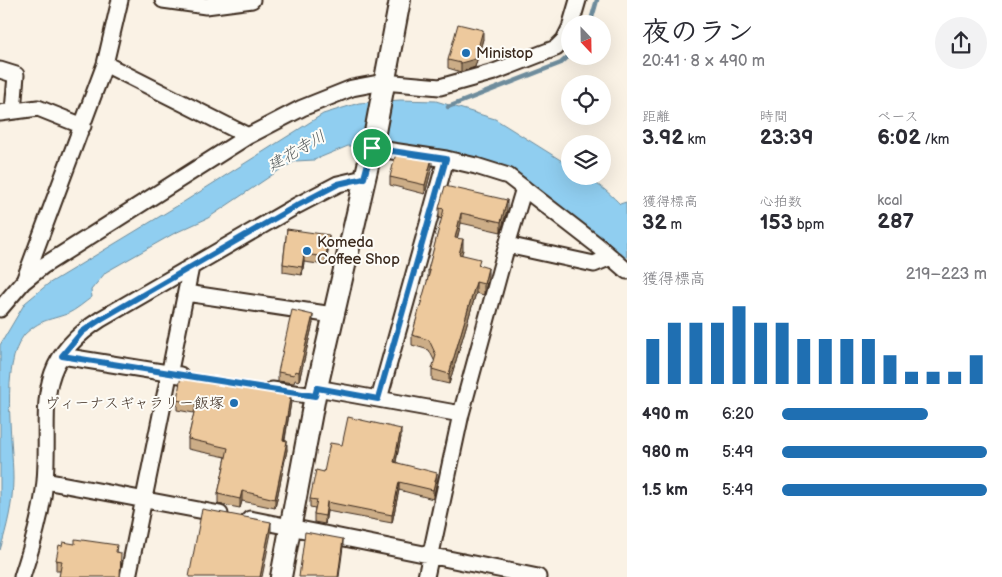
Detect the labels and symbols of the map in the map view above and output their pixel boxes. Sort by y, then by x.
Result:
north arrow [561,15,611,65]
place label: Ministop [476,44,534,63]
marker: Ministop [460,47,472,59]
water label: 建花寺川 [264,127,329,176]
pin [351,127,393,169]
place label: Komeda Coffee Shop [317,233,400,269]
marker: Komeda Coffee Shop [301,245,313,257]
place label: ヴィーナスギャラリー飯塚 [45,394,224,413]
marker: ヴィーナスギャラリー飯塚 [228,397,240,409]

